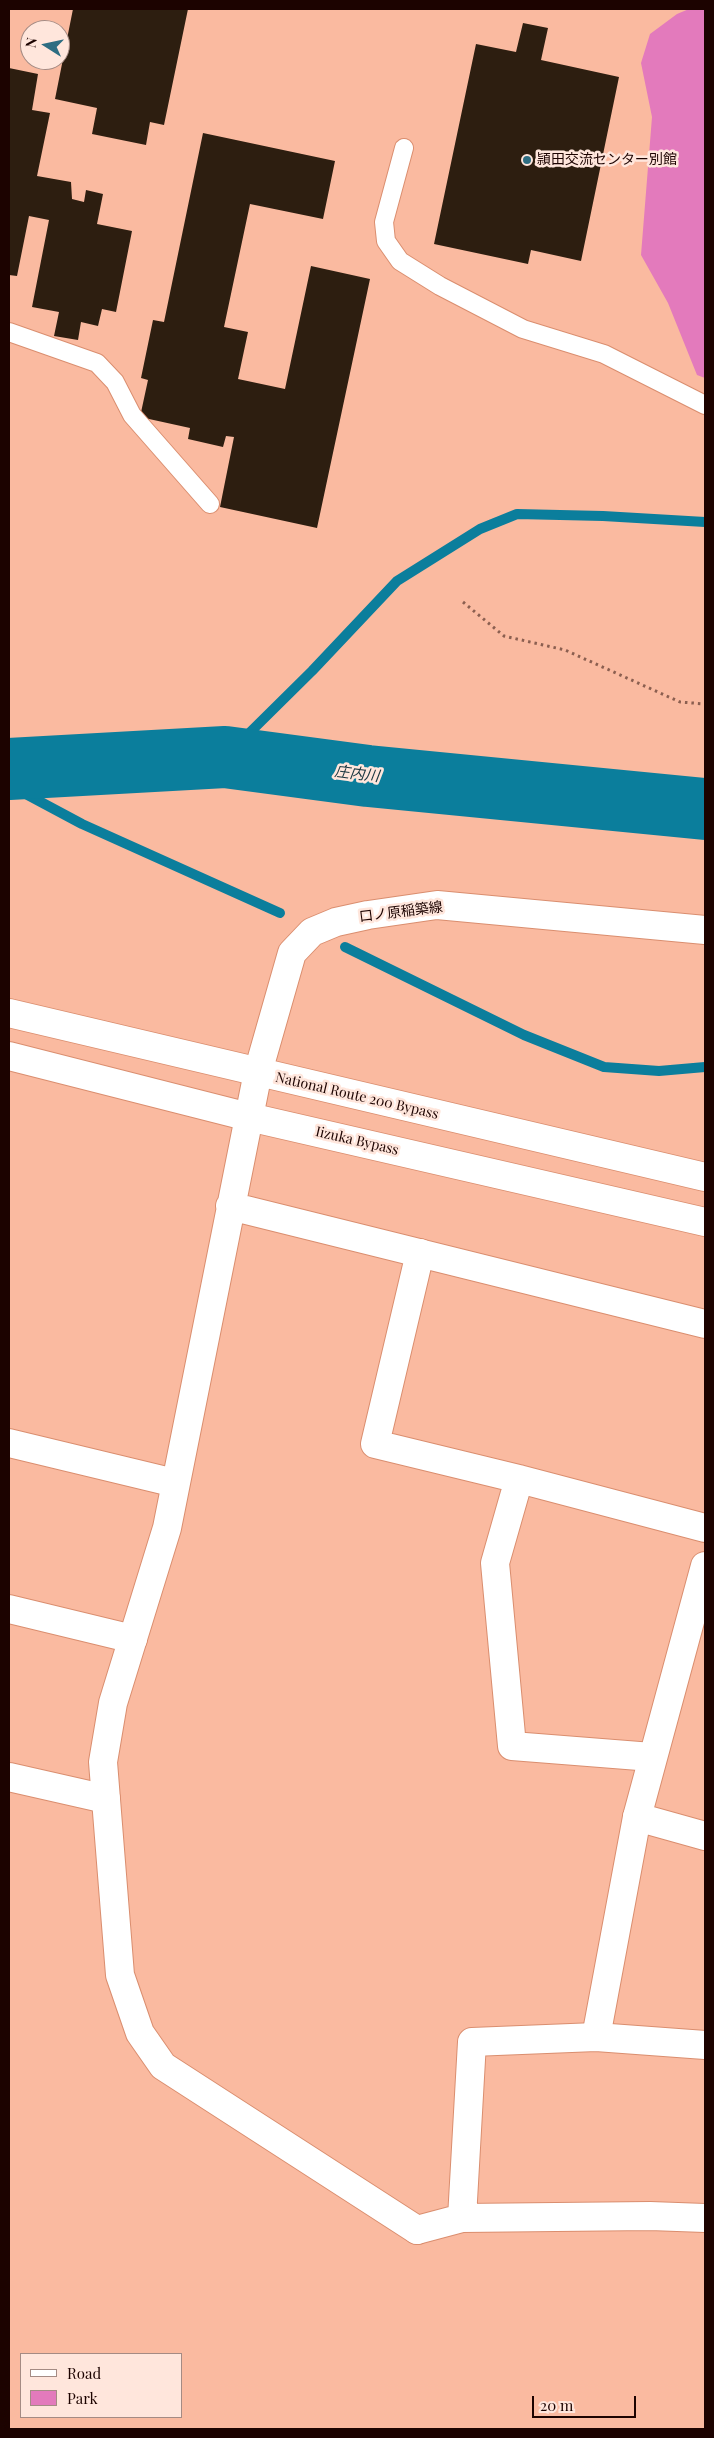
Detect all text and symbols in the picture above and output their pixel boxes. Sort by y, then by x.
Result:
north arrow [20,20,70,70]
text: N [20,36,41,49]
place label: 頴田交流センター別館 [537,152,677,168]
marker: 頴田交流センター別館 [521,154,533,166]
water label: 庄内川 [334,762,380,786]
street label: 口ノ原稲築線 [358,899,444,925]
street label: National Route 200 Bypass [274,1069,440,1123]
street label: Iizuka Bypass [314,1123,400,1159]
legend [20,2353,182,2418]
text: Road [67,2363,101,2383]
scale bar [534,2386,638,2418]
text: Park [67,2388,98,2408]
text: 20 m [540,2395,573,2415]

